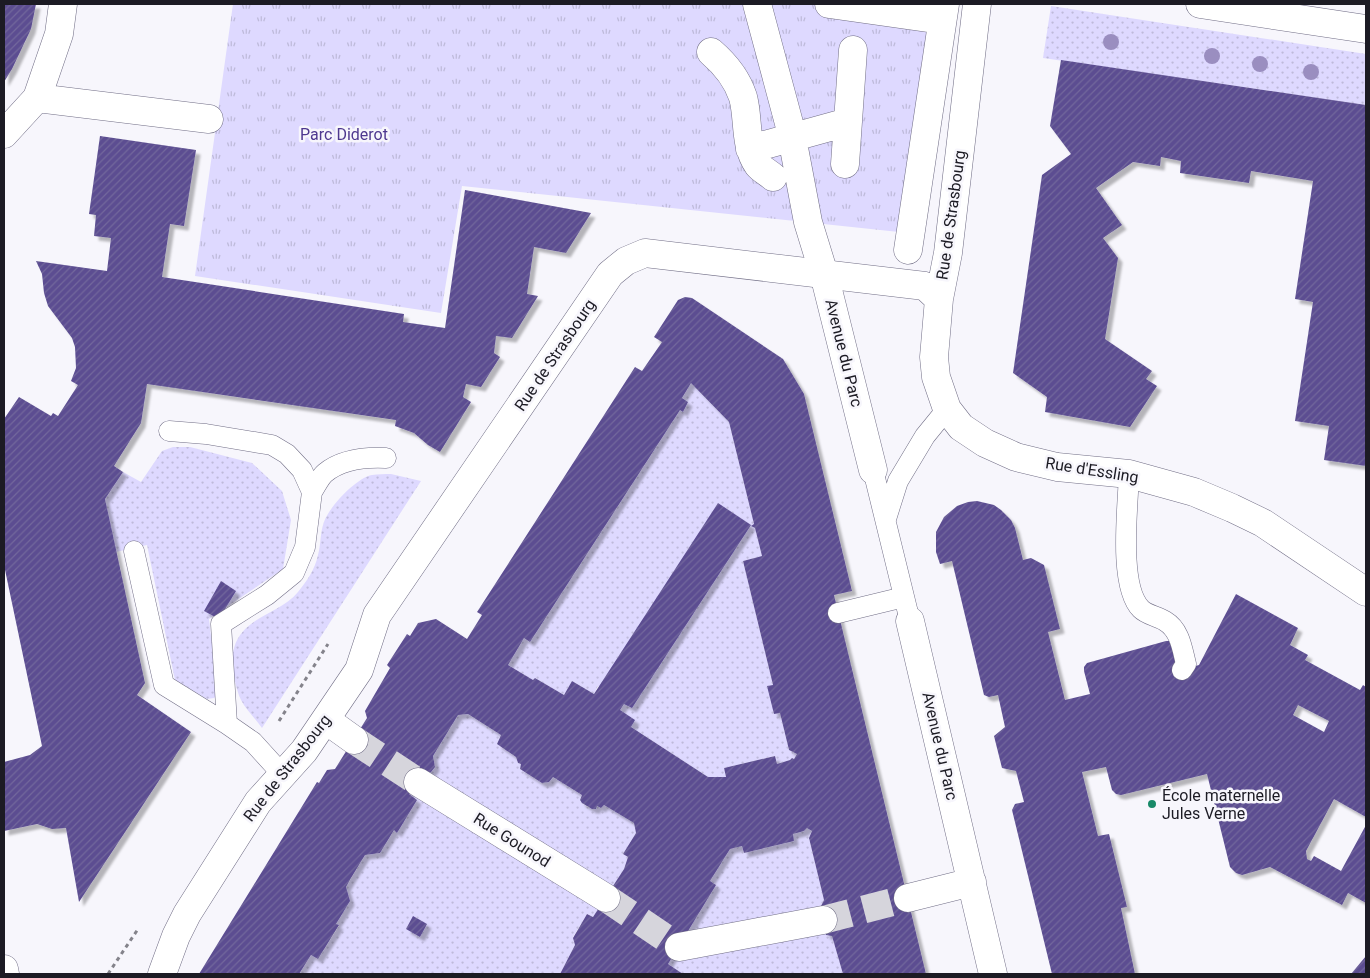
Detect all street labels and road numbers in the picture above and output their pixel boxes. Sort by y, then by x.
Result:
street label: Rue de Strasbourg [933,149,969,281]
street label: Rue de Strasbourg [511,296,599,414]
street label: Avenue du Parc [821,297,867,409]
street label: Rue d'Essling [1044,453,1140,487]
street label: Avenue du Parc [918,690,962,802]
street label: Rue de Strasbourg [239,711,335,825]
street label: Rue Gounod [470,809,554,871]

